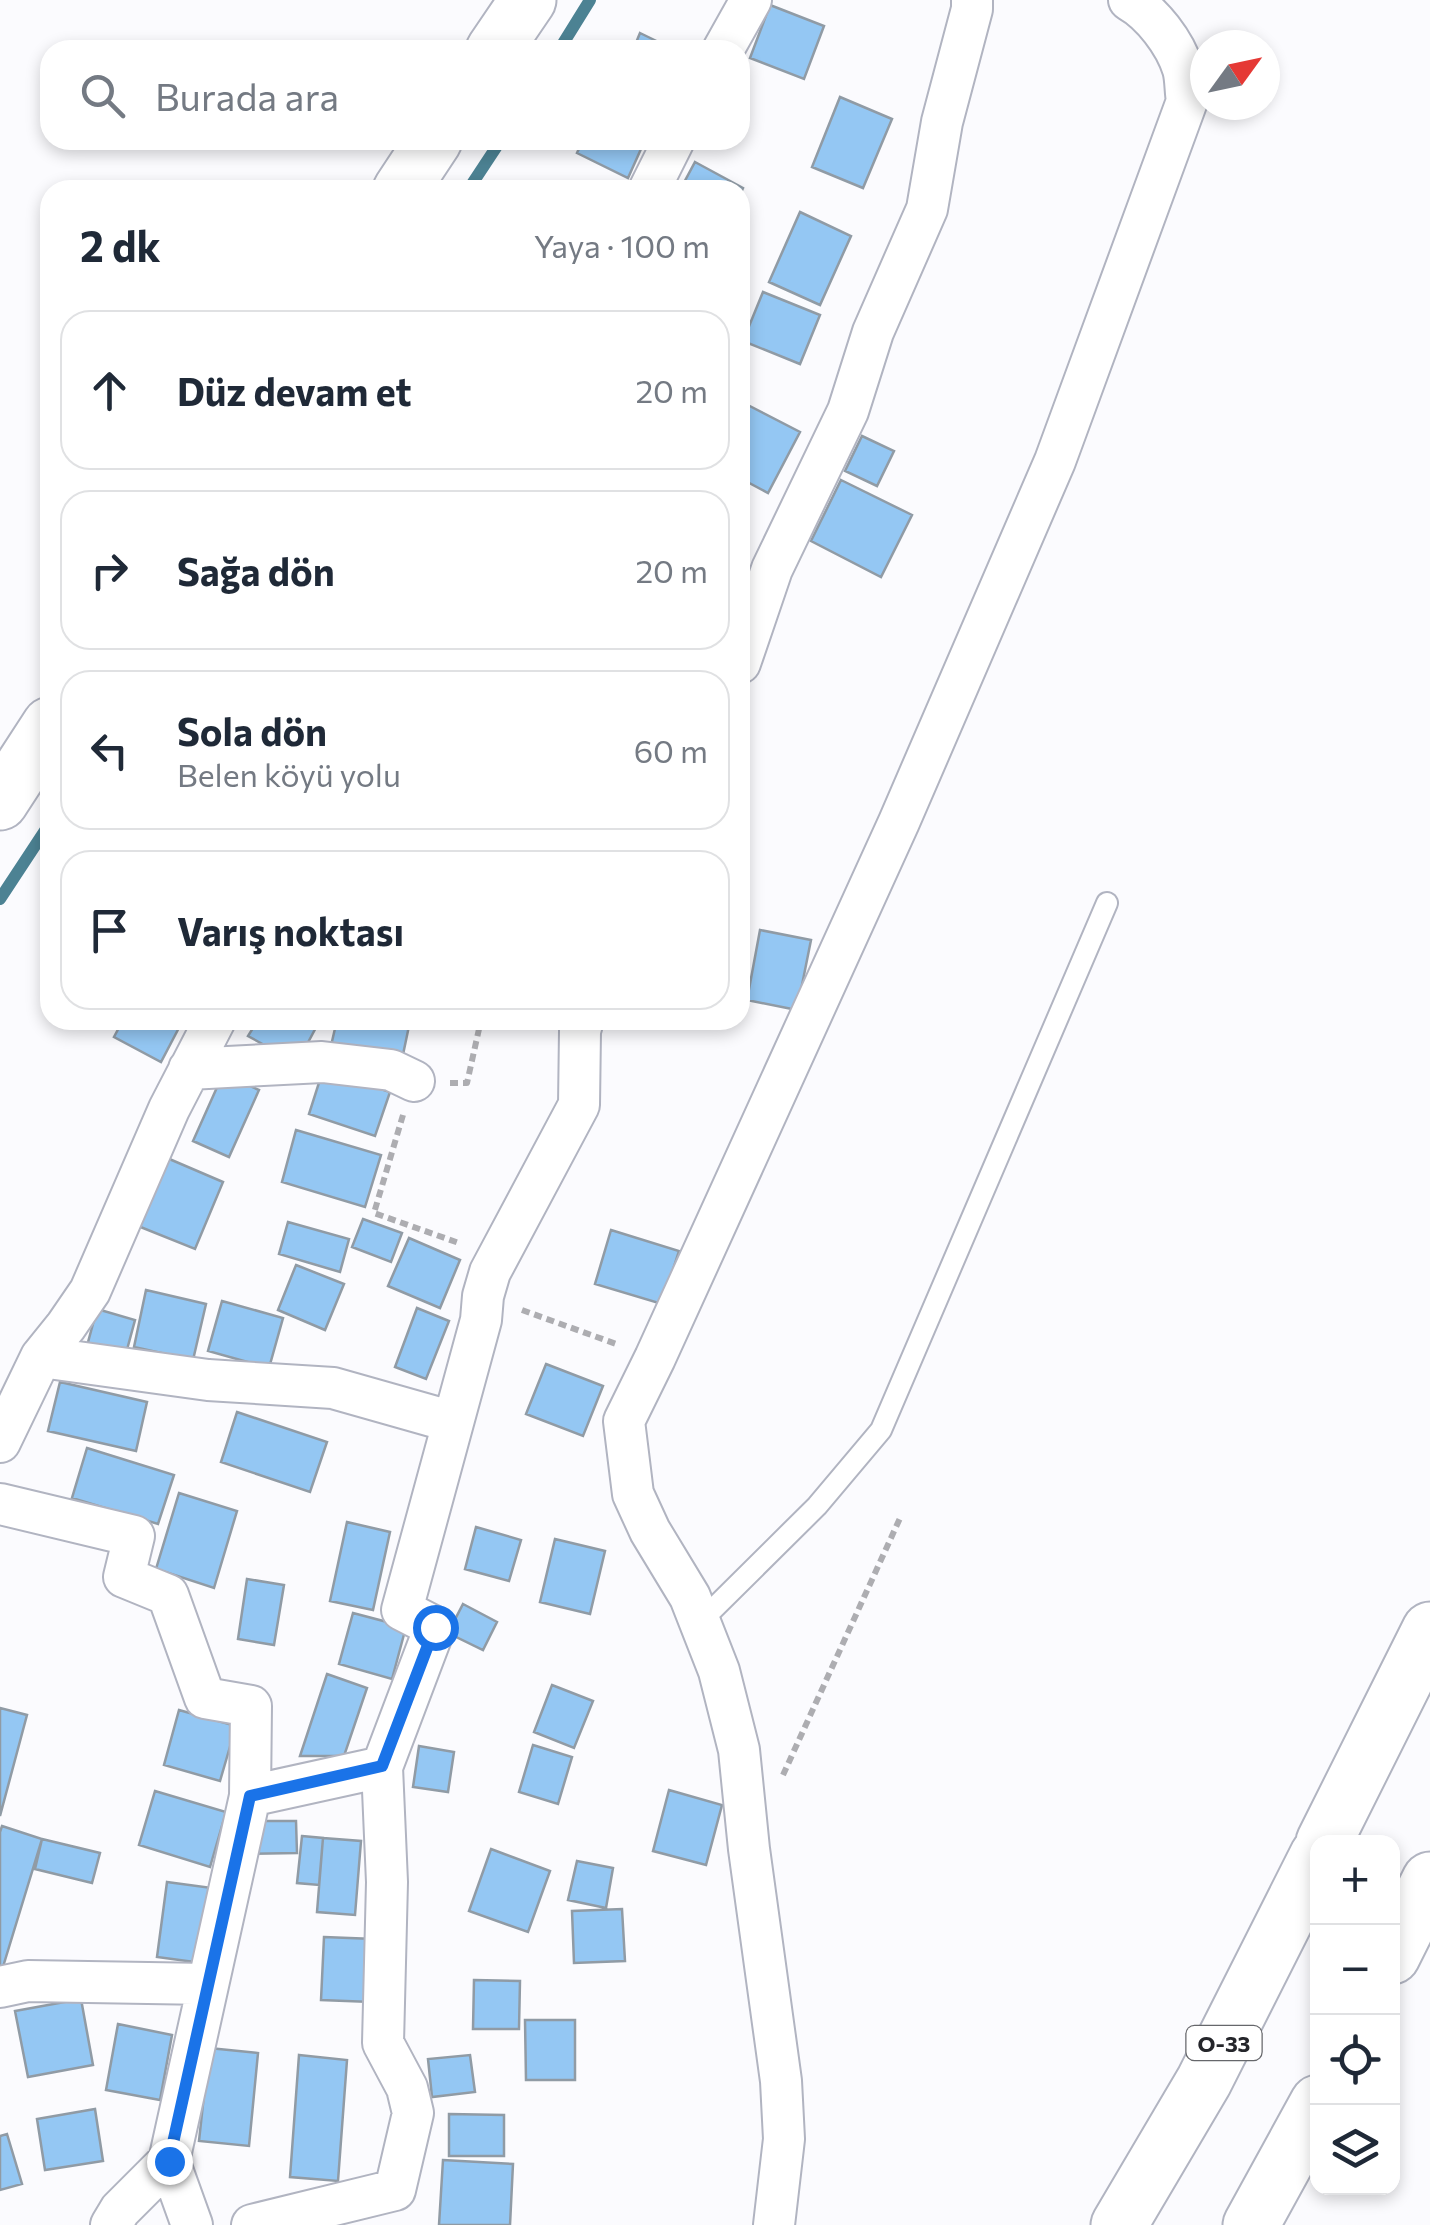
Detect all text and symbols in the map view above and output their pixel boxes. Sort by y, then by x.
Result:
north arrow [1190,30,1280,120]
search box [40,40,750,150]
icon: search [75,68,130,123]
text: Burada ara [155,72,339,119]
text: 2 dk [80,219,161,271]
text: Yaya · 100 m [534,225,710,265]
icon: ahead [82,363,137,418]
text: Düz devam et [177,367,412,414]
text: 20 m [635,370,708,410]
icon: right [82,543,137,598]
text: Sağa dön [177,547,335,594]
text: 20 m [635,550,708,590]
text: Sola dön [177,707,327,754]
icon: left [82,723,137,778]
text: 60 m [634,730,708,770]
text: Belen köyü yolu [177,754,401,794]
icon: arrive [82,903,137,958]
text: Varış noktası [177,907,404,954]
route start [413,1605,459,1651]
map controls [1310,1835,1400,2195]
button: + [1310,1835,1400,1925]
button: − [1310,1925,1400,2015]
button: locate [1310,2015,1400,2105]
road number: O-33 [1186,2026,1262,2060]
button: layers [1310,2105,1400,2195]
route end [147,2139,193,2185]

